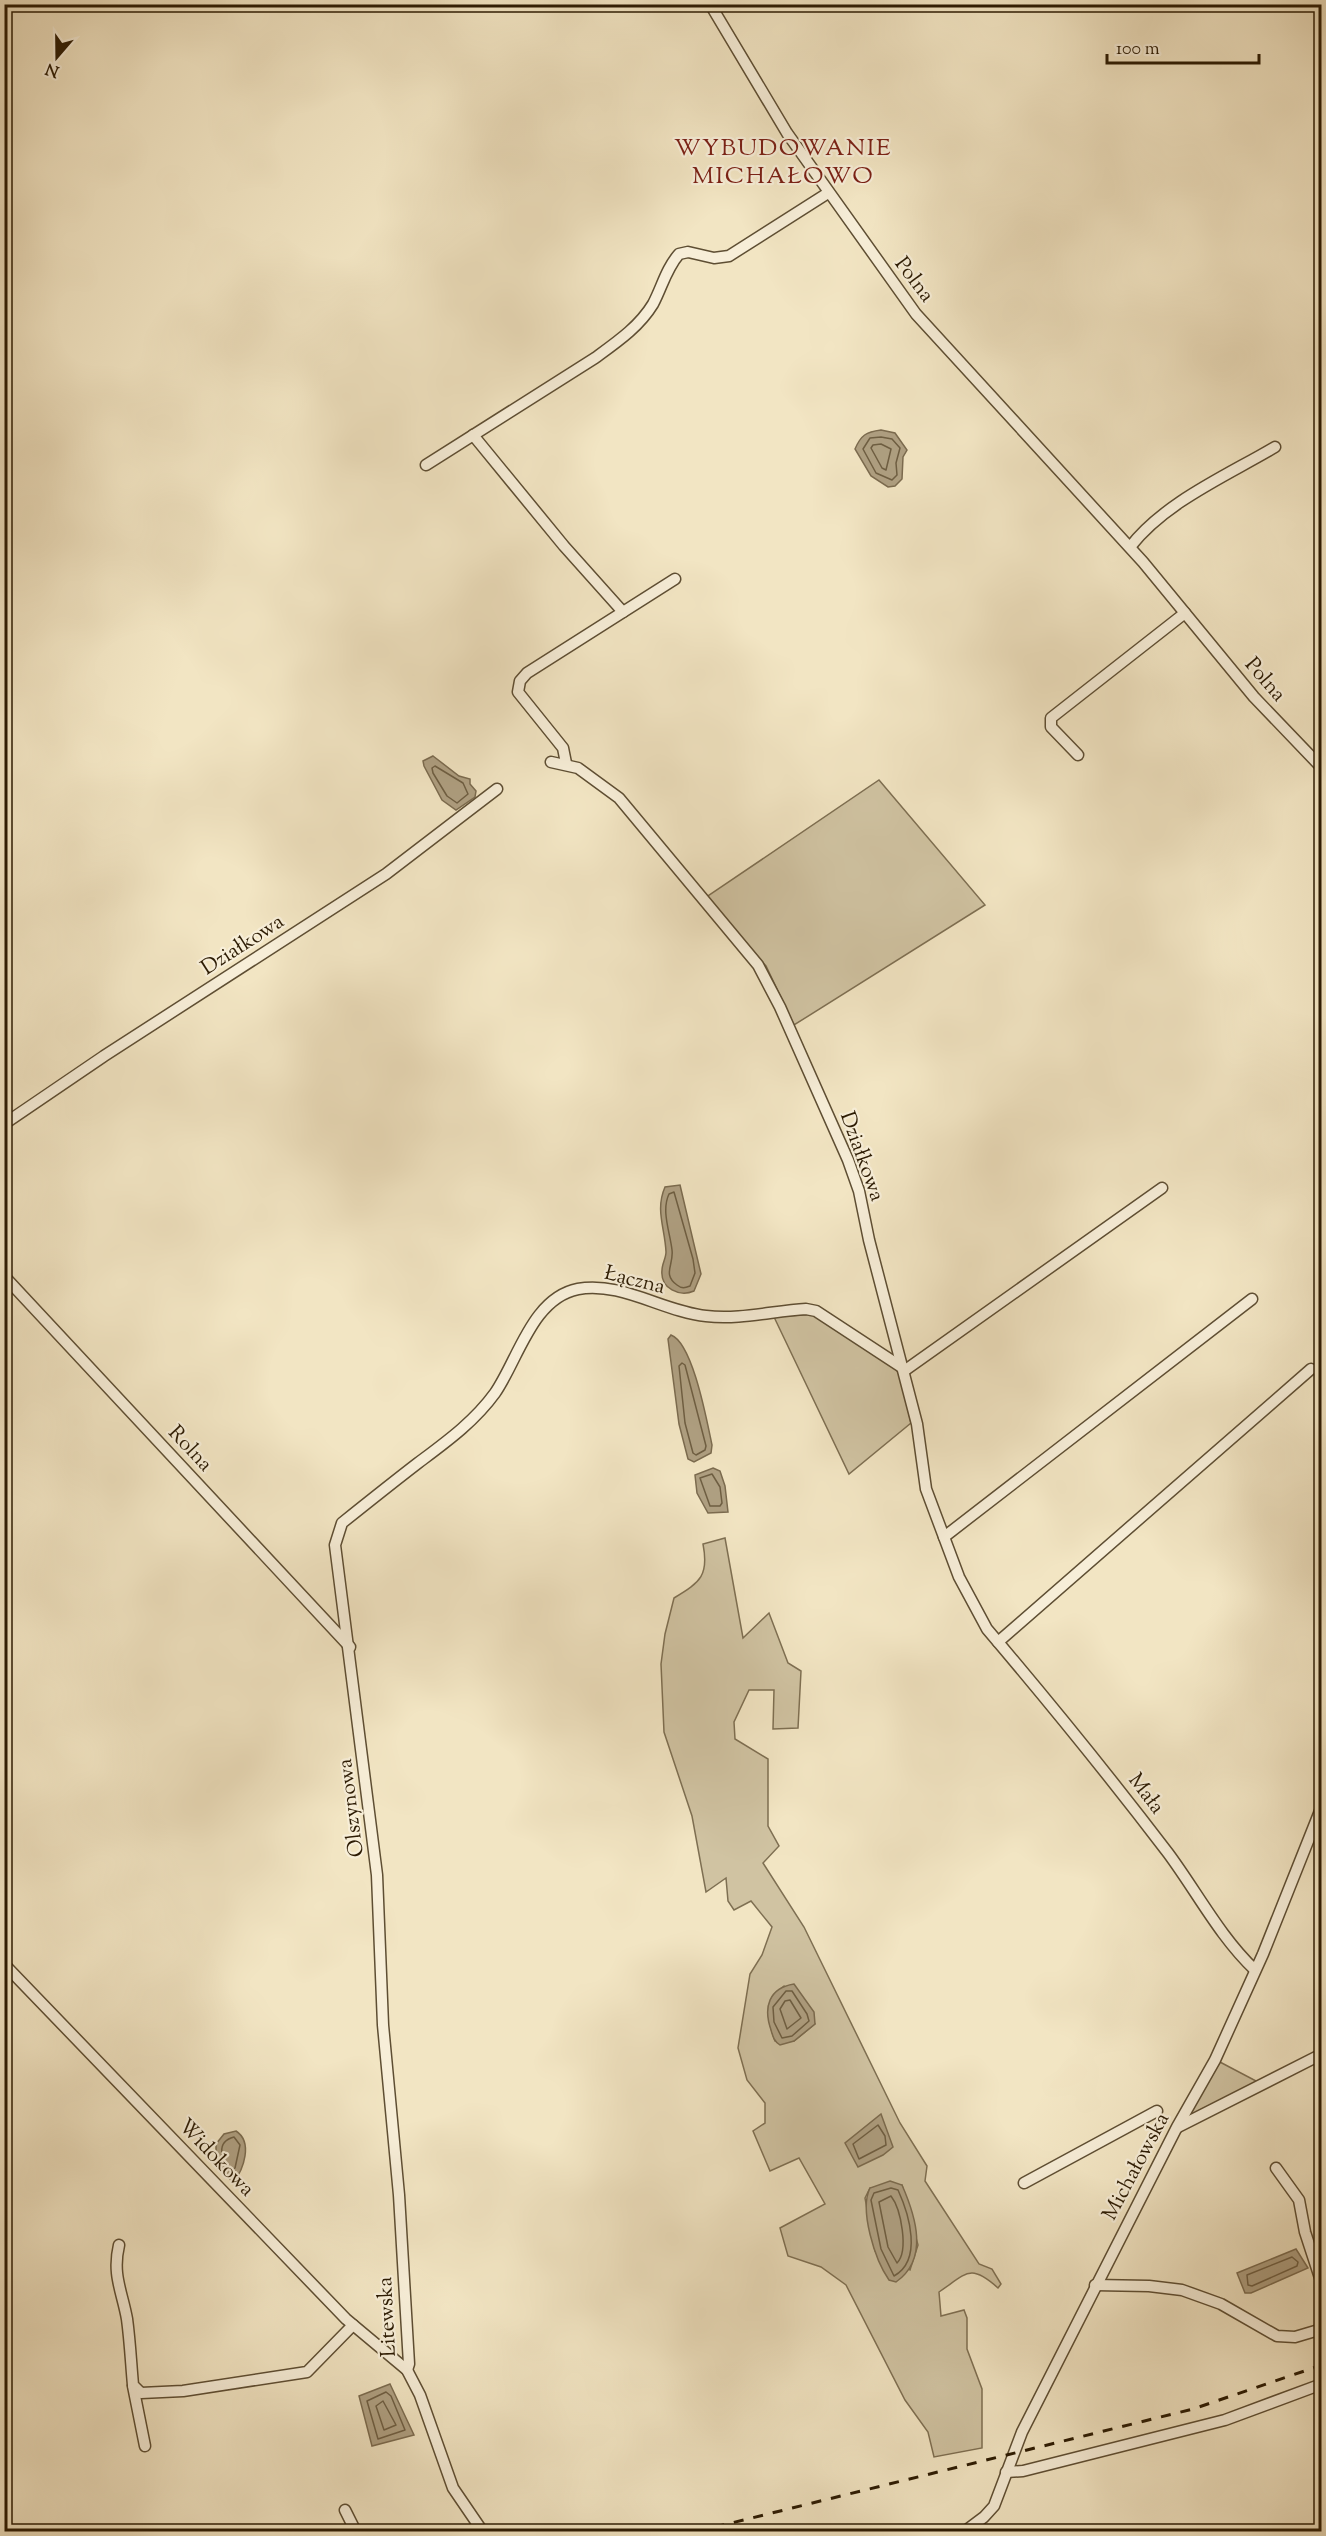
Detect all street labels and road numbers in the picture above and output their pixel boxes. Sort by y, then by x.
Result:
street label: Polna [886,251,941,310]
street label: Polna [1237,651,1293,709]
street label: Działkowa [196,907,291,984]
street label: Działkowa [831,1108,891,1206]
street label: Łączna [601,1259,668,1303]
street label: Rolna [160,1419,219,1479]
street label: Olszynowa [331,1757,373,1859]
street label: Mała [1120,1767,1171,1821]
street label: Michałowska [1096,2107,1178,2226]
street label: Widokowa [171,2113,261,2204]
street label: Litewska [371,2276,405,2358]

